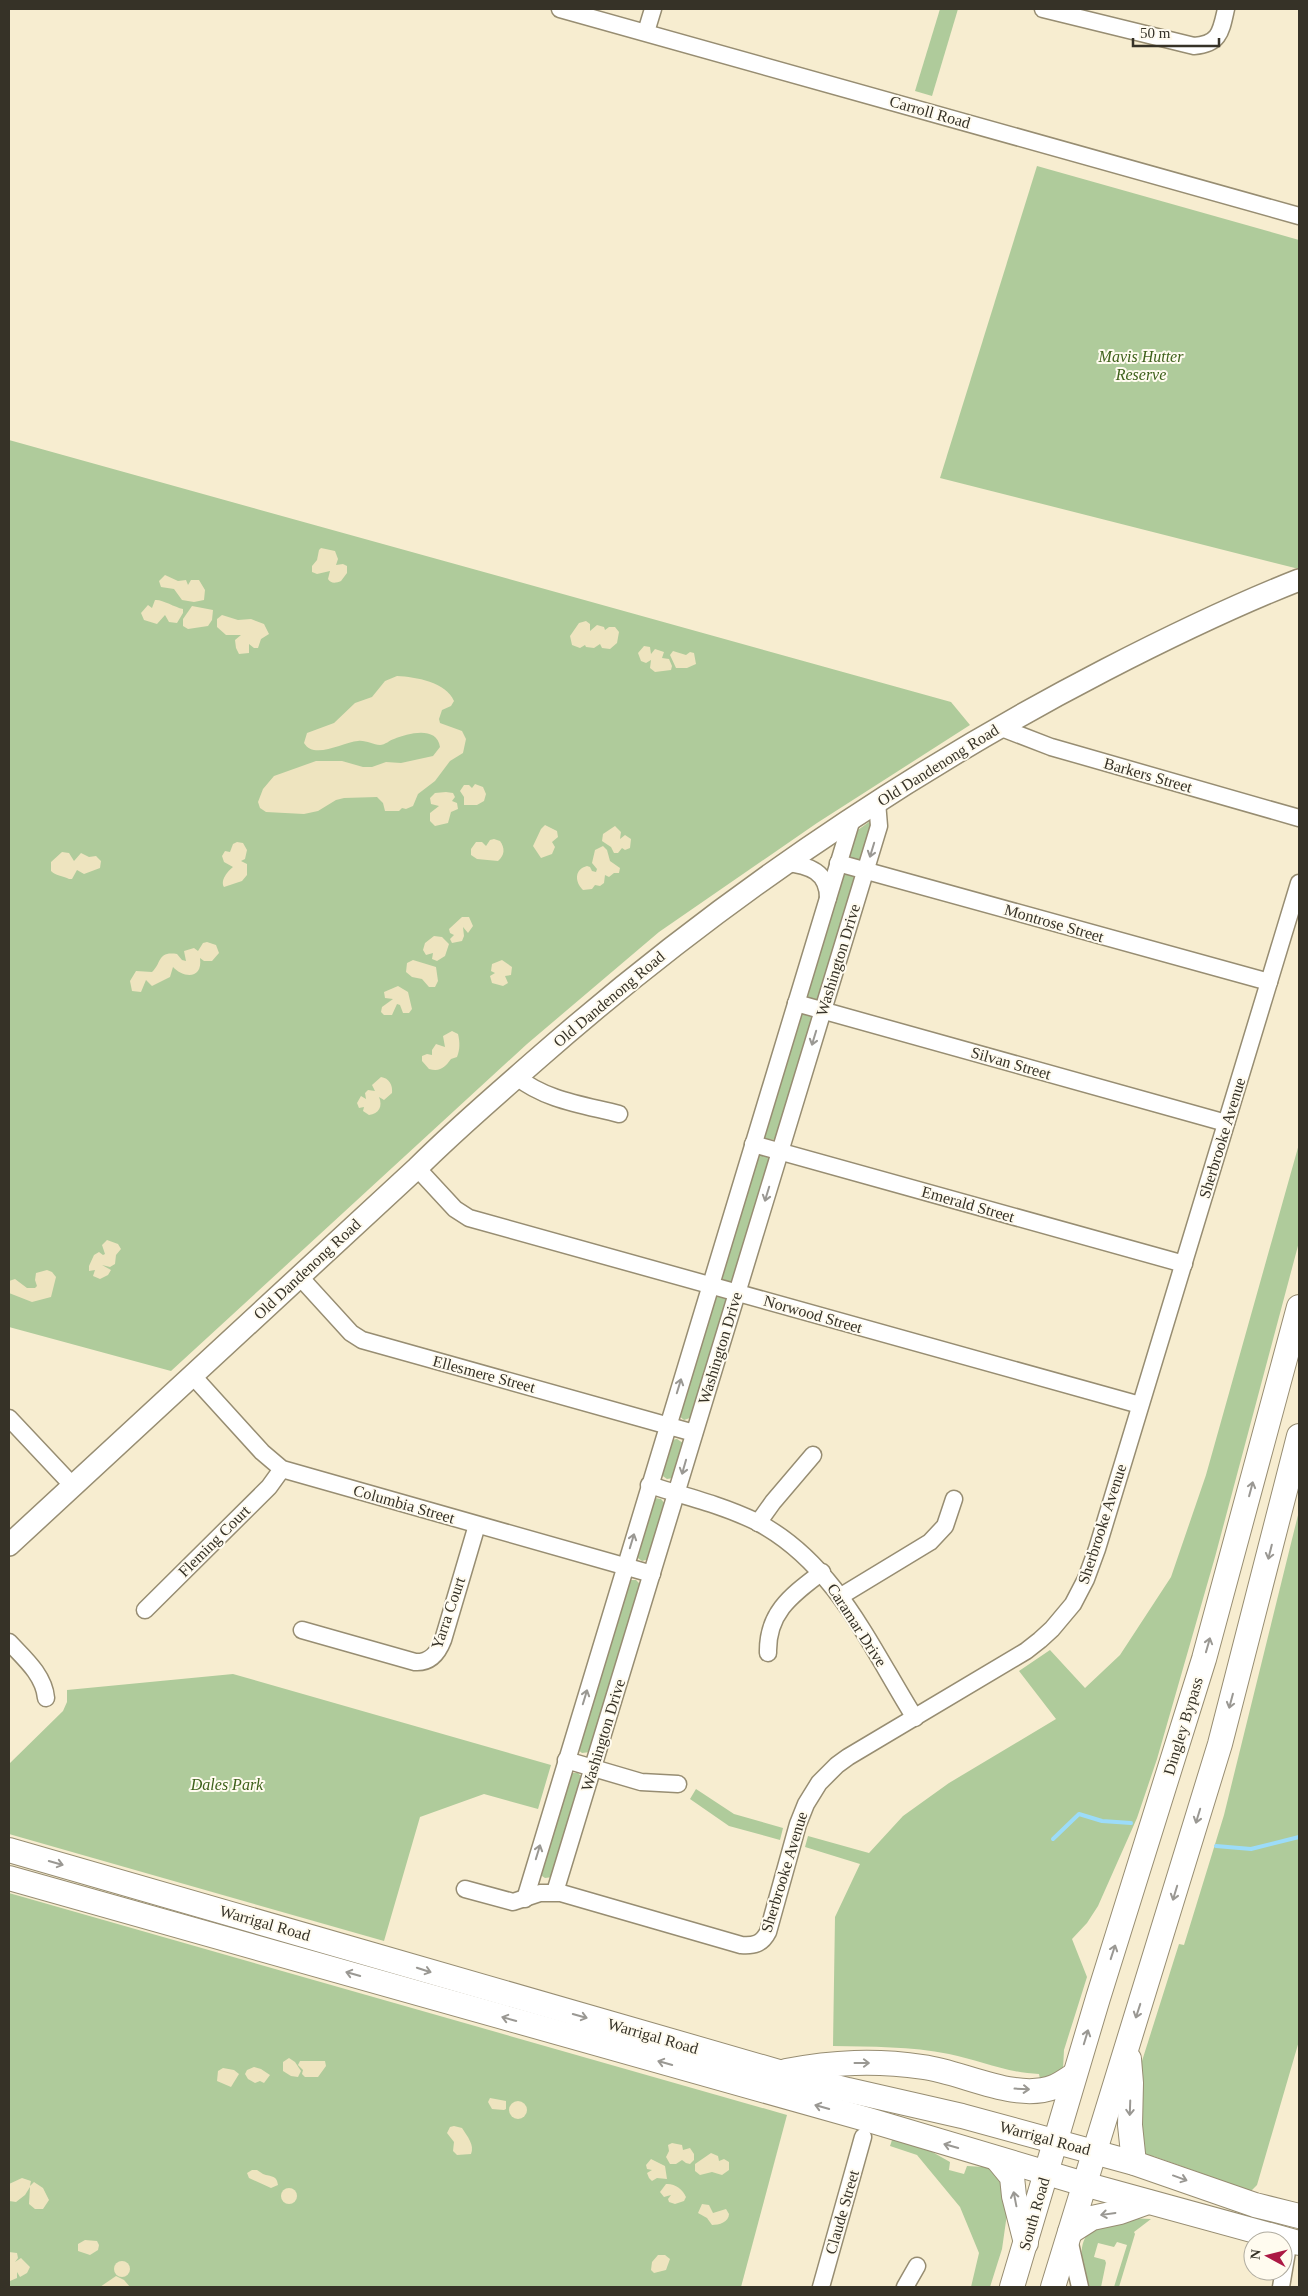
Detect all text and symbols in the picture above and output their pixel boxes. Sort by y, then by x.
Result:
scale bar [1133,15,1219,47]
text: 50 m [1140,25,1171,41]
street label: Carroll Road [888,92,972,132]
park label: Mavis Hutter Reserve [1098,348,1184,383]
street label: Old Dandenong Road [874,721,1002,810]
street label: Barkers Street [1102,754,1195,796]
one-way arrow [866,841,876,857]
street label: Montrose Street [1002,901,1106,945]
street label: Washington Drive [813,902,864,1018]
street label: Old Dandenong Road [550,948,669,1051]
one-way arrow [809,1030,819,1046]
street label: Silvan Street [969,1043,1053,1083]
street label: Sherbrooke Avenue [1196,1076,1248,1200]
street label: Emerald Street [920,1183,1017,1225]
one-way arrow [762,1186,771,1201]
street label: Old Dandenong Road [250,1215,365,1324]
street label: Washington Drive [695,1290,746,1406]
street label: Norwood Street [762,1292,865,1336]
street label: Ellesmere Street [431,1352,538,1396]
one-way arrow [675,1378,685,1394]
one-way arrow [679,1458,689,1474]
street label: Sherbrooke Avenue [1075,1462,1129,1586]
street label: Columbia Street [351,1481,457,1527]
one-way arrow [1247,1481,1256,1497]
street label: Fleming Court [175,1501,254,1581]
one-way arrow [627,1533,637,1549]
one-way arrow [1265,1543,1274,1559]
street label: Yarra Court [428,1574,468,1651]
street label: Caramar Drive [824,1580,890,1670]
one-way arrow [1203,1638,1213,1654]
street label: Dingley Bypass [1160,1675,1207,1777]
street label: Washington Drive [578,1677,629,1793]
one-way arrow [581,1689,590,1705]
one-way arrow [1226,1692,1235,1708]
park label: Dales Park [190,1776,264,1793]
one-way arrow [1193,1807,1203,1823]
street label: Sherbrooke Avenue [758,1810,810,1934]
one-way arrow [533,1845,543,1861]
one-way arrow [47,1859,63,1869]
one-way arrow [1169,1885,1179,1901]
street label: Warrigal Road [218,1902,312,1945]
one-way arrow [1108,1944,1118,1960]
one-way arrow [416,1966,432,1975]
one-way arrow [345,1969,361,1979]
one-way arrow [1133,2002,1143,2018]
one-way arrow [572,2011,588,2021]
one-way arrow [501,2013,517,2023]
street label: Warrigal Road [606,2015,700,2058]
one-way arrow [1082,2029,1092,2045]
one-way arrow [658,2057,674,2067]
one-way arrow [854,2058,870,2068]
one-way arrow [1013,2085,1029,2094]
one-way arrow [1125,2100,1135,2116]
one-way arrow [814,2101,830,2111]
street label: Warrigal Road [997,2118,1092,2159]
one-way arrow [944,2140,960,2150]
street label: Claude Street [822,2167,862,2256]
one-way arrow [1172,2174,1187,2183]
street label: South Road [1015,2176,1053,2252]
one-way arrow [1010,2192,1019,2208]
one-way arrow [1100,2209,1116,2219]
north arrow [1243,2231,1293,2281]
text: N [1248,2249,1264,2260]

